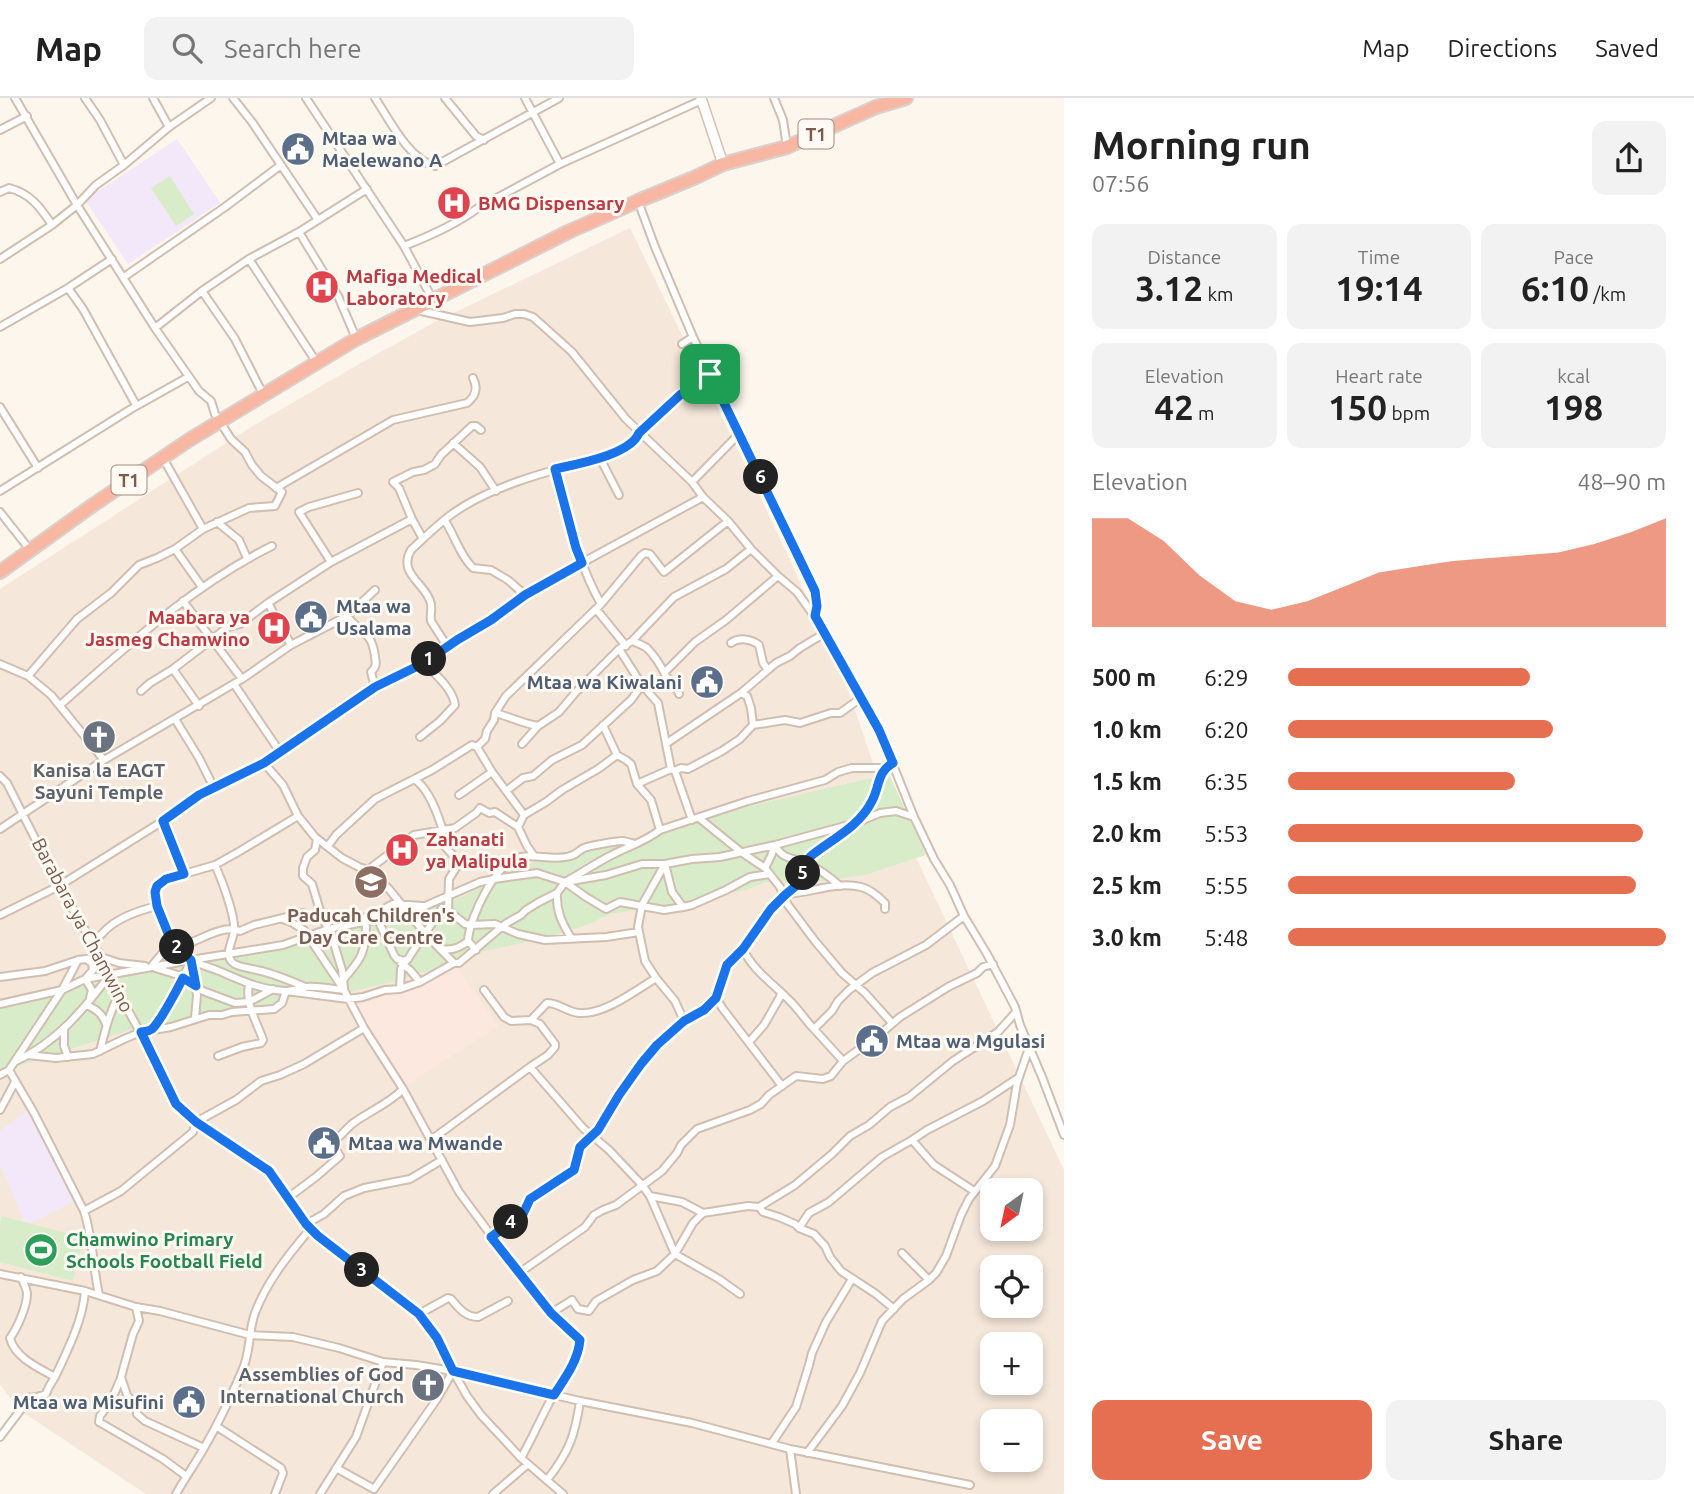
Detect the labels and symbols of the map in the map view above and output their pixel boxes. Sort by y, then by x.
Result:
road number: T1 [798,120,834,149]
place label: Mtaa wa Maelewano A [322,127,443,171]
public building icon: Mtaa wa Maelewano A [279,130,317,168]
hospital icon: BMG Dispensary [435,184,473,222]
place label: BMG Dispensary [478,192,624,214]
place label: Mafiga Medical Laboratory [346,265,482,309]
hospital icon: Mafiga Medical Laboratory [303,268,341,306]
pin [680,344,740,404]
pin: 6 [744,460,778,494]
road number: T1 [111,466,146,494]
place label: Mtaa wa Usalama [336,595,412,639]
public building icon: Mtaa wa Usalama [292,598,330,636]
place label: Maabara ya Jasmeg Chamwino [85,606,250,650]
hospital icon: Maabara ya Jasmeg Chamwino [255,609,293,647]
pin: 1 [412,642,446,676]
public building icon: Mtaa wa Kiwalani [688,663,726,701]
place label: Mtaa wa Kiwalani [527,671,682,693]
church icon: Kanisa la EAGT Sayuni Temple [80,718,118,756]
place label: Kanisa la EAGT Sayuni Temple [33,759,166,803]
place label: Zahanati ya Malipula [426,828,528,872]
hospital icon: Zahanati ya Malipula [383,831,421,869]
street label: Barabara ya Chamwino [28,834,138,1016]
pin: 5 [786,856,820,890]
school or university icon: Paducah Children's Day Care Centre [352,863,390,901]
place label: Paducah Children's Day Care Centre [287,904,455,948]
pin: 2 [160,930,194,964]
public building icon: Mtaa wa Mgulasi [853,1022,891,1060]
place label: Mtaa wa Mgulasi [896,1030,1045,1052]
public building icon: Mtaa wa Mwande [305,1124,343,1162]
place label: Mtaa wa Mwande [348,1132,503,1154]
north arrow [980,1178,1043,1241]
pin: 4 [494,1204,528,1240]
place label: Chamwino Primary Schools Football Field [66,1228,263,1272]
sports icon: Chamwino Primary Schools Football Field [22,1231,60,1269]
pin: 3 [344,1252,380,1288]
place label: Assemblies of God International Church [220,1363,404,1407]
church icon: Assemblies of God International Church [409,1366,447,1404]
public building icon: Mtaa wa Misufini [170,1383,208,1421]
place label: Mtaa wa Misufini [13,1391,164,1413]

